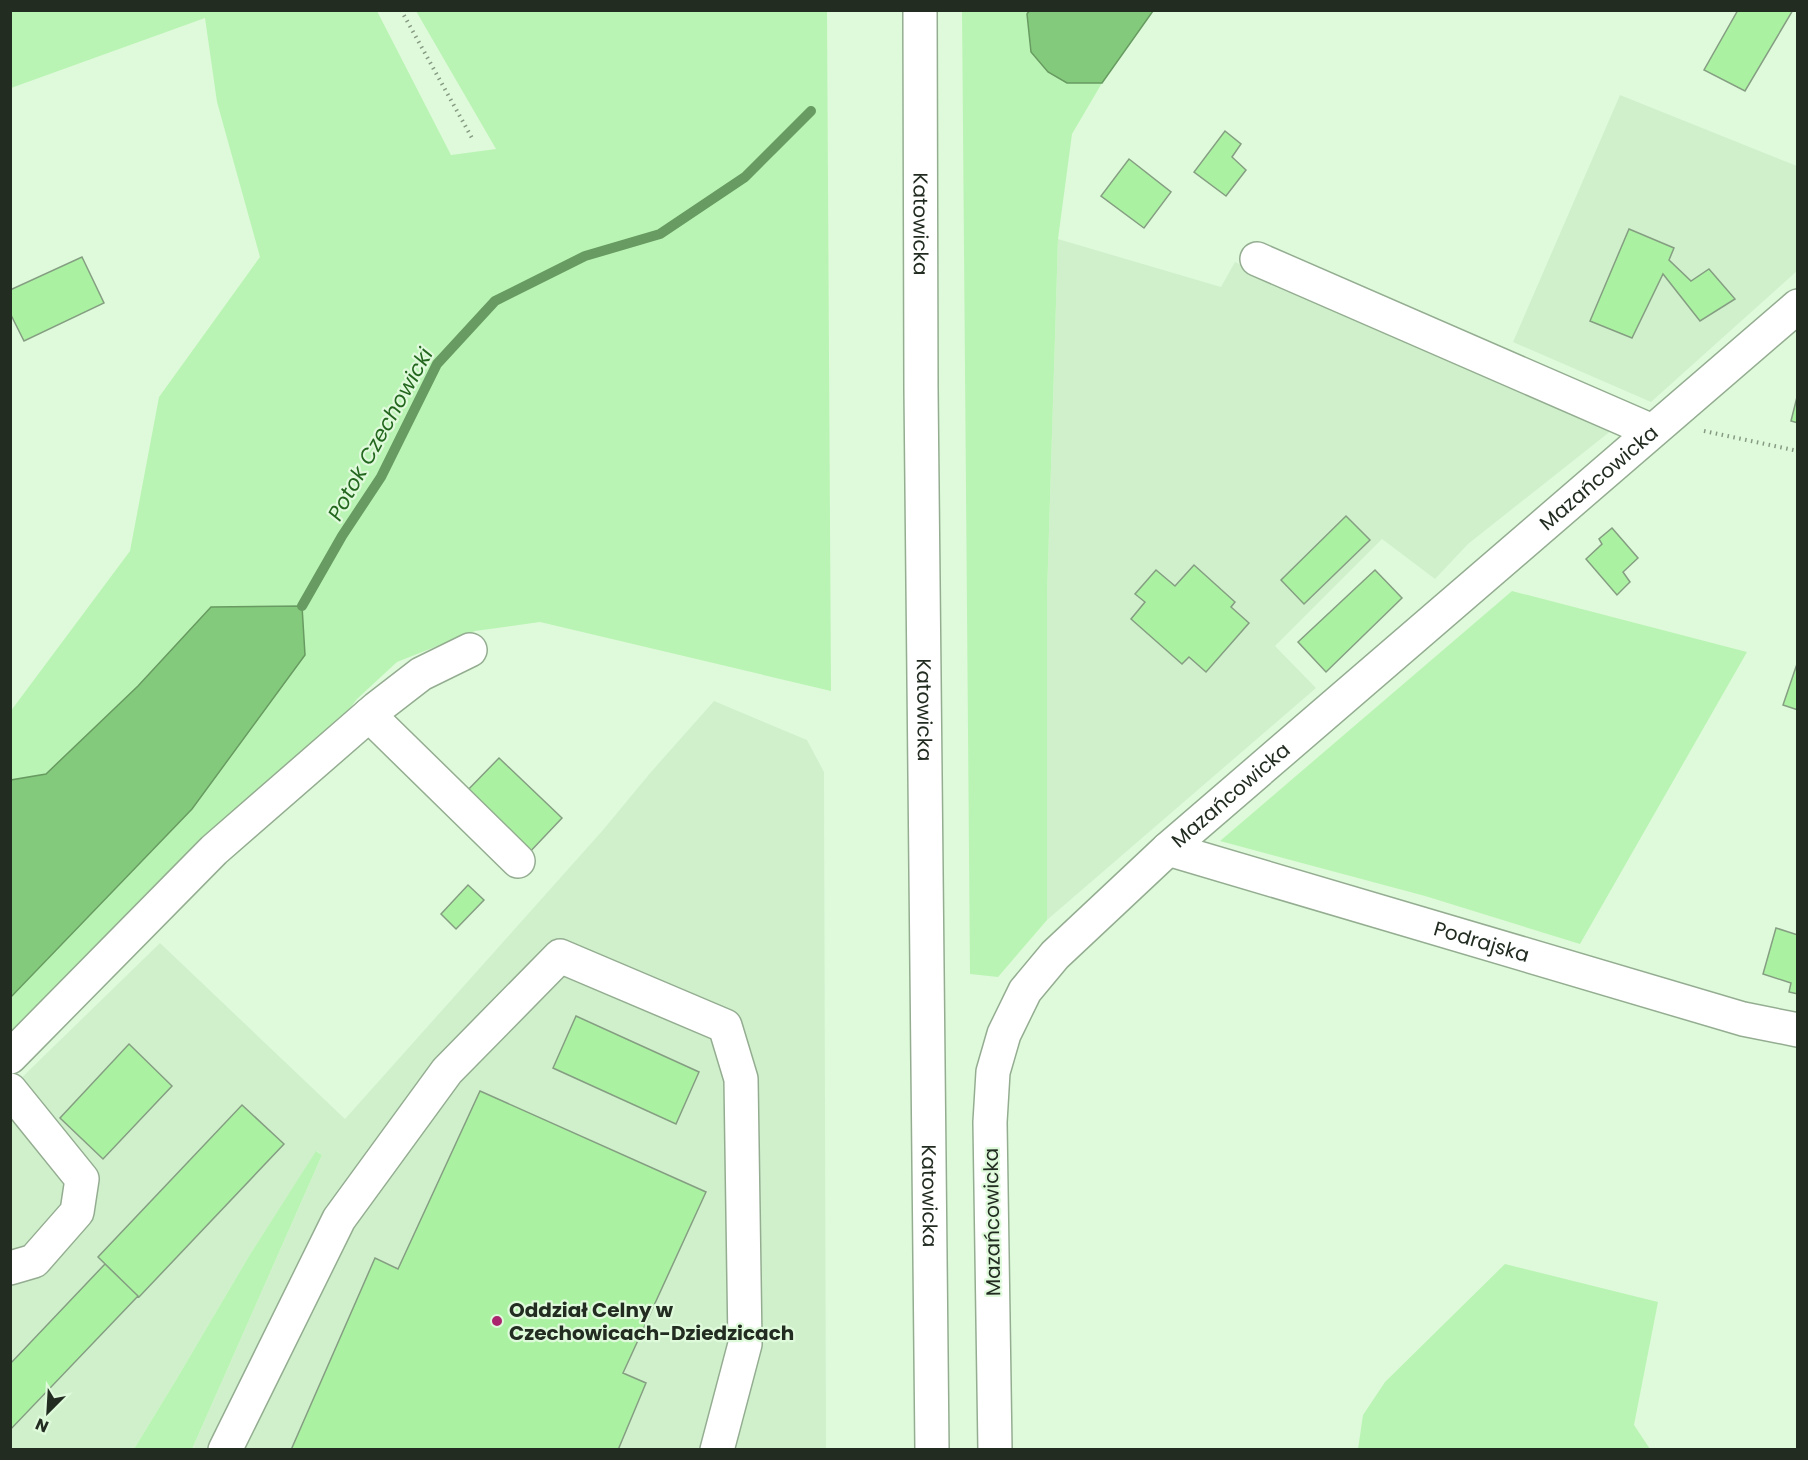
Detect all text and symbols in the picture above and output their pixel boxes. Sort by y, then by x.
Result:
street label: Katowicka [906,173,935,275]
water label: Potok Czechowicki [320,342,440,526]
street label: Mazańcowicka [1533,419,1664,537]
street label: Katowicka [910,658,939,762]
street label: Mazańcowicka [1165,736,1296,854]
street label: Podrajska [1431,914,1533,969]
street label: Katowicka [915,1144,944,1248]
street label: Mazańcowicka [977,1148,1007,1296]
place label: Oddział Celny w Czechowicach-Dziedzicach [509,1296,794,1347]
marker: Oddział Celny w Czechowicach-Dziedzicach [490,1314,504,1328]
north arrow [18,1382,78,1442]
text: N [32,1412,52,1438]

